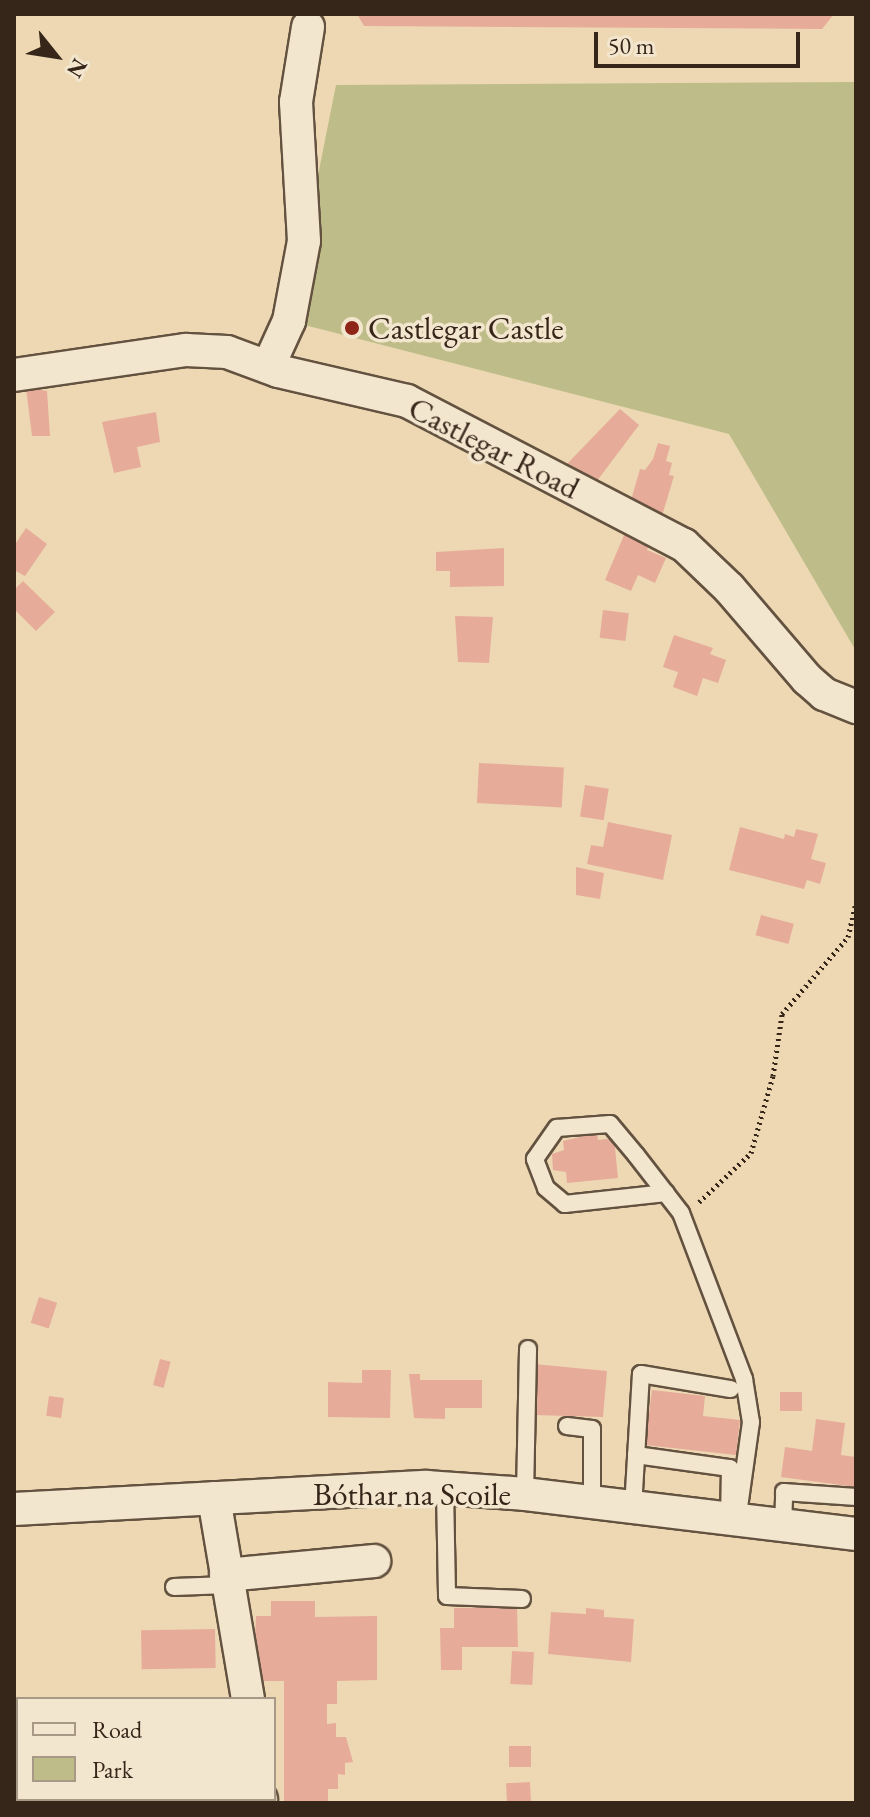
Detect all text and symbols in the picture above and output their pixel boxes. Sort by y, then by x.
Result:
north arrow [16,16,96,96]
scale bar [598,16,804,66]
text: 50 m [608,30,655,61]
text: N [60,53,94,83]
place label: Castlegar Castle [368,309,564,347]
marker: Castlegar Castle [343,319,361,337]
street label: Castlegar Road [402,388,586,508]
street label: Bóthar na Scoile [313,1475,511,1513]
legend [16,1697,276,1801]
text: Road [92,1714,142,1745]
text: Park [92,1754,133,1785]

